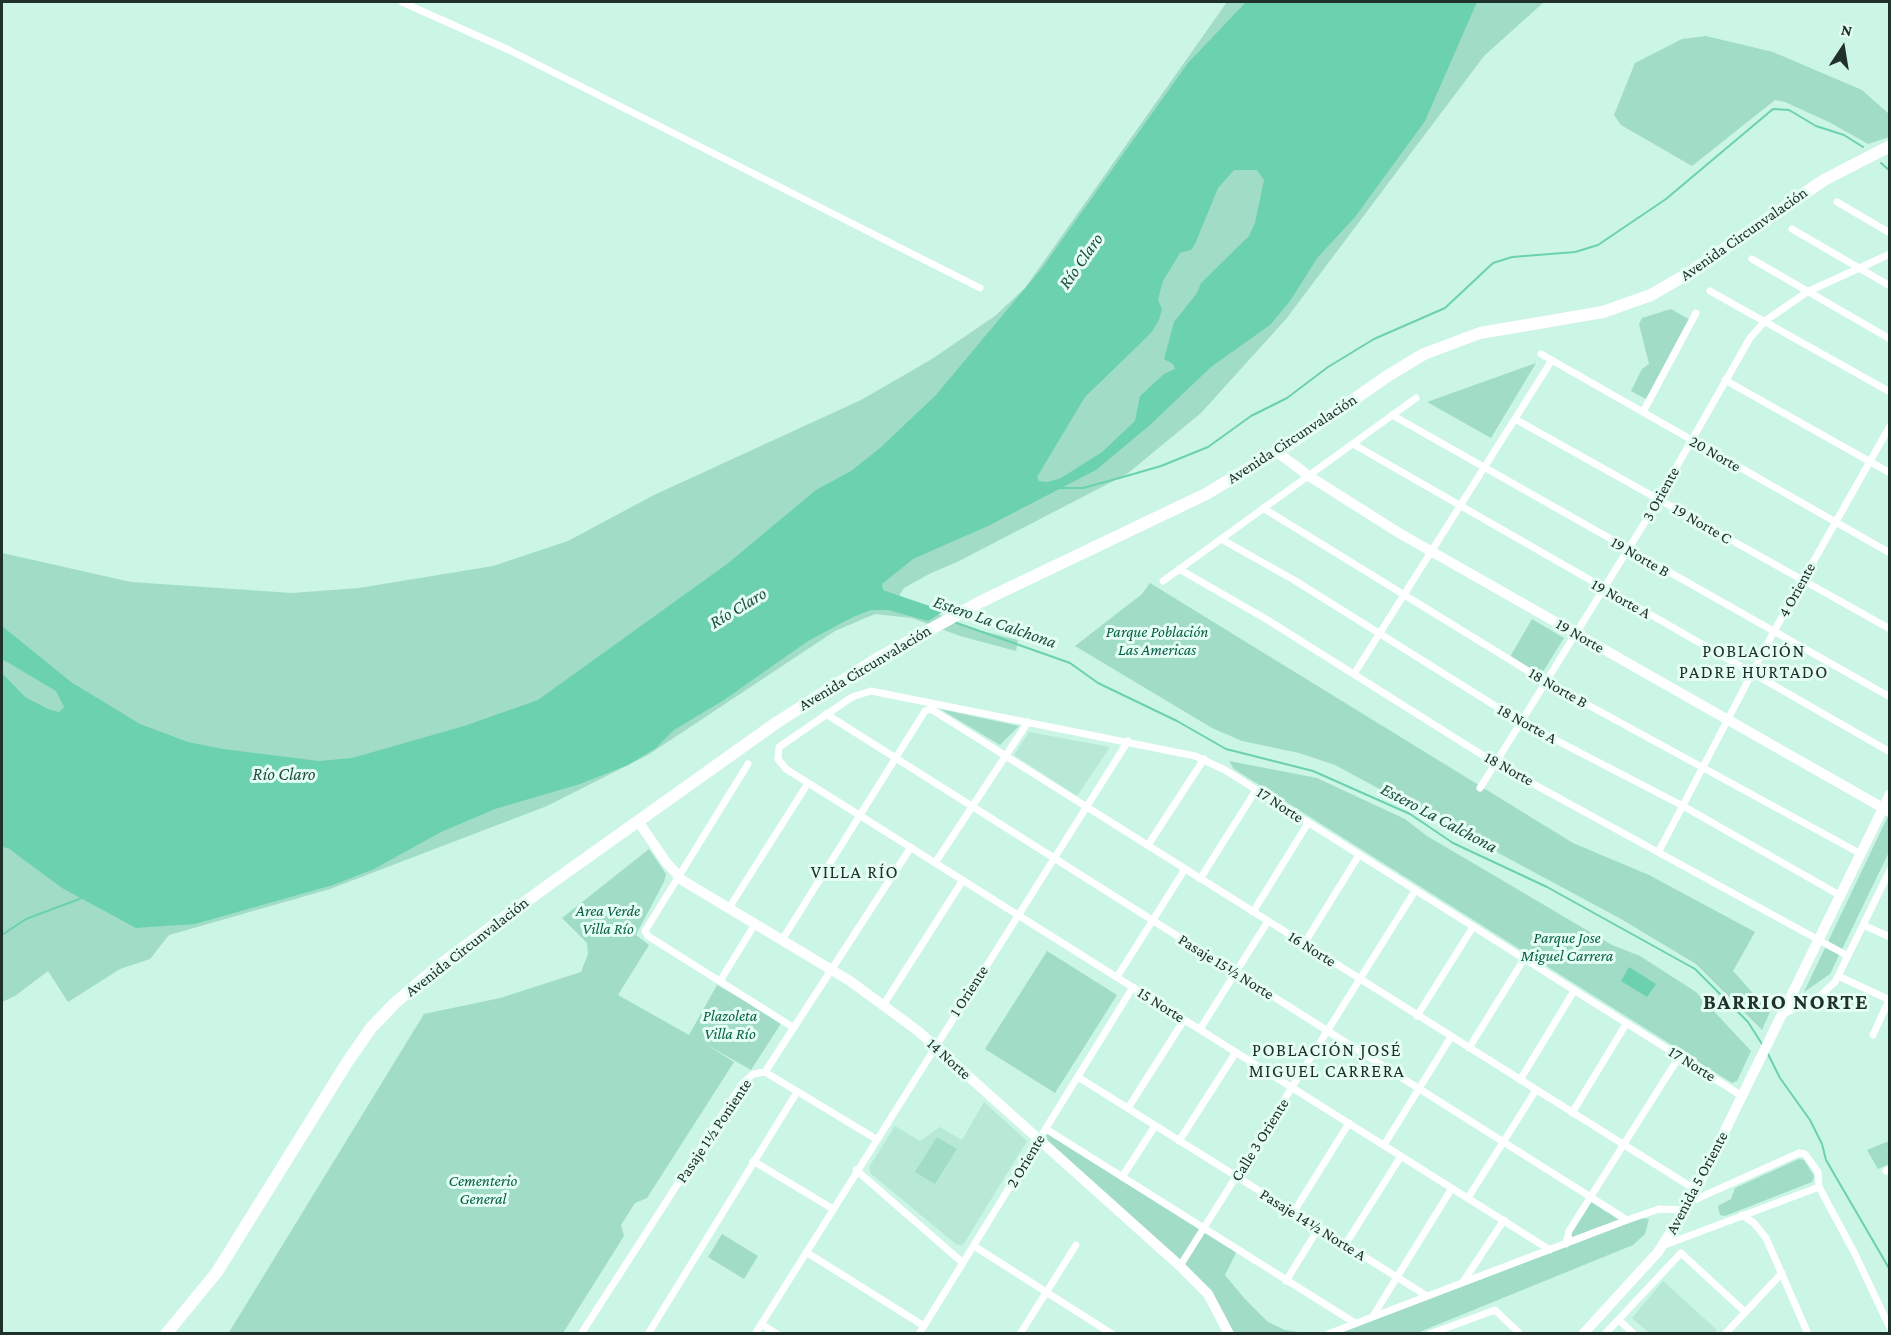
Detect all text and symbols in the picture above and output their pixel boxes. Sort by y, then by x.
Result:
north arrow [1813,18,1873,78]
text: N [1840,20,1854,39]
street label: Avenida Circunvalación [1677,183,1811,285]
water label: Río Claro [1054,229,1108,293]
street label: Avenida Circunvalación [1223,390,1361,488]
street label: 20 Norte [1686,432,1744,476]
street label: 3 Oriente [1638,464,1684,524]
street label: 19 Norte C [1669,499,1735,549]
street label: 19 Norte B [1607,533,1673,581]
street label: 4 Oriente [1774,559,1820,621]
street label: 19 Norte A [1588,575,1654,623]
water label: Río Claro [705,583,771,633]
water label: Estero La Calchona [931,591,1059,653]
street label: 19 Norte [1552,615,1608,657]
street label: Avenida Circunvalación [795,621,935,715]
park label: Parque Población Las Americas [1106,622,1208,660]
district label: POBLACIÓN PADRE HURTADO [1679,640,1829,682]
street label: 18 Norte B [1525,663,1591,713]
street label: 18 Norte A [1494,700,1560,748]
street label: 18 Norte [1481,748,1537,790]
water label: Río Claro [253,763,315,785]
water label: Estero La Calchona [1377,778,1501,858]
street label: 17 Norte [1253,783,1307,827]
district label: VILLA RÍO [811,861,899,883]
street label: Avenida Circunvalación [402,893,532,1001]
park label: Area Verde Villa Río [576,901,640,939]
street label: 16 Norte [1285,927,1339,971]
park label: Parque Jose Miguel Carrera [1521,928,1613,966]
street label: Pasaje 15½ Norte [1175,930,1277,1004]
street label: 1 Oriente [945,962,993,1020]
street label: 15 Norte [1134,983,1188,1027]
district label: BARRIO NORTE [1703,989,1869,1015]
park label: Plazoleta Villa Río [703,1006,757,1044]
street label: 14 Norte [923,1034,975,1084]
district label: POBLACIÓN JOSÉ MIGUEL CARRERA [1249,1039,1405,1082]
street label: 17 Norte [1665,1042,1719,1086]
street label: Pasaje 1½ Poniente [672,1075,756,1187]
street label: Calle 3 Oriente [1227,1095,1293,1185]
street label: Avenida 5 Oriente [1662,1128,1732,1238]
street label: 2 Oriente [1003,1131,1049,1191]
park label: Cementerio General [449,1171,517,1209]
street label: Pasaje 14½ Norte A [1256,1185,1370,1265]

